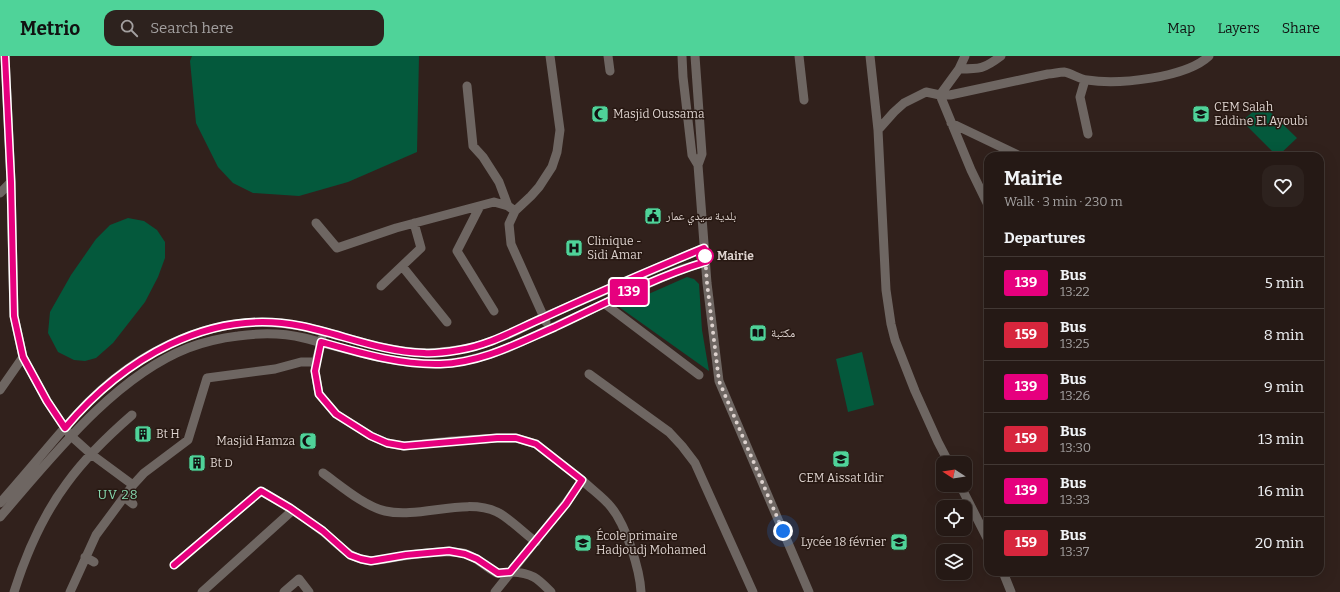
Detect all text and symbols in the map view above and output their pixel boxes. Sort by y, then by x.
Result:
search box [104,10,384,46]
text: Metrio [20,17,80,40]
icon: search [118,17,140,39]
text: Search here [150,19,233,37]
text: Map [1167,20,1195,37]
text: Layers [1217,20,1260,37]
text: Share [1282,20,1320,37]
place label: CEM Salah Eddine El Ayoubi [1214,100,1308,128]
mosque icon: Masjid Oussama [590,104,610,124]
school or university icon: CEM Salah Eddine El Ayoubi [1191,104,1211,124]
place label: Masjid Oussama [613,107,705,121]
button: heart [1262,165,1304,207]
text: Mairie [1004,167,1062,190]
text: Walk · 3 min · 230 m [1004,194,1123,209]
public building icon: بلدية سيدي عمار [643,206,663,226]
place label: بلدية سيدي عمار [665,209,736,226]
text: Departures [1004,229,1085,247]
place label: Clinique - Sidi Amar [587,234,643,262]
hospital icon: Clinique - Sidi Amar [564,238,584,258]
marker: Mairie [696,247,714,265]
place label: Mairie [717,249,754,263]
text: Bus [1060,266,1086,284]
text: 139 [1015,274,1037,291]
text: 5 min [1265,274,1304,292]
line badge: 139 [606,279,652,305]
text: 139 [618,283,640,300]
text: 13:22 [1060,284,1090,299]
text: Bus [1060,318,1086,336]
library icon: مكتبة [748,323,768,343]
place label: مكتبة [771,326,795,340]
text: 159 [1015,326,1037,343]
text: 8 min [1264,326,1304,344]
text: 13:25 [1060,336,1089,351]
text: Bus [1060,370,1086,388]
text: 139 [1015,378,1037,395]
text: 9 min [1264,378,1304,396]
text: 13:26 [1060,388,1090,403]
text: Bus [1060,422,1086,440]
building icon: Bt H [133,424,153,444]
place label: Bt H [156,427,180,441]
text: 159 [1015,430,1037,447]
text: 13 min [1258,430,1304,448]
mosque icon: Masjid Hamza [298,431,318,451]
place label: Masjid Hamza [216,434,295,448]
text: 13:30 [1060,440,1091,455]
school or university icon: CEM Aissat Idir [831,449,851,469]
building icon: Bt D [187,453,207,473]
place label: Bt D [210,456,233,470]
north arrow [936,456,972,492]
map controls [936,456,972,580]
place label: CEM Aissat Idir [799,471,884,485]
text: Bus [1060,474,1086,492]
text: 139 [1015,482,1037,499]
text: 16 min [1258,482,1304,500]
district label: UV 28 [97,487,139,502]
text: 13:33 [1060,492,1090,507]
button: locate [936,500,972,536]
your location [773,521,793,541]
text: Bus [1060,526,1086,544]
place label: École primaire Hadjoudj Mohamed [596,528,706,557]
school or university icon: Lycée 18 février [889,532,909,552]
school or university icon: École primaire Hadjoudj Mohamed [573,533,593,553]
text: 159 [1015,534,1037,551]
text: 20 min [1255,534,1304,552]
place label: Lycée 18 février [801,535,887,549]
button: layers [936,544,972,580]
text: 13:37 [1060,544,1089,559]

